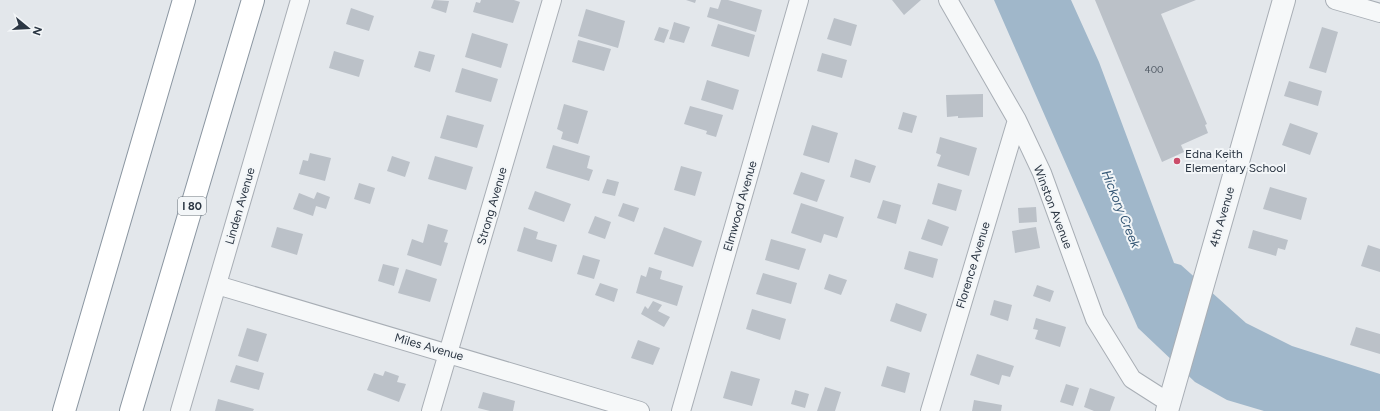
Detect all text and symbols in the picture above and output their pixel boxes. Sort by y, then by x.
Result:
north arrow [8,8,48,48]
text: N [30,25,45,37]
house number: 400 [1144,63,1164,76]
place label: Edna Keith Elementary School [1185,147,1286,175]
marker: Edna Keith Elementary School [1172,156,1182,166]
street label: Elmwood Avenue [720,159,760,253]
street label: Winston Avenue [1031,163,1076,251]
street label: Linden Avenue [222,165,258,246]
street label: Strong Avenue [474,165,510,246]
water label: Hickory Creek [1099,168,1144,251]
street label: 4th Avenue [1207,185,1237,249]
road number: I 80 [178,197,206,215]
street label: Florence Avenue [953,219,993,310]
street label: Miles Avenue [393,330,466,364]

